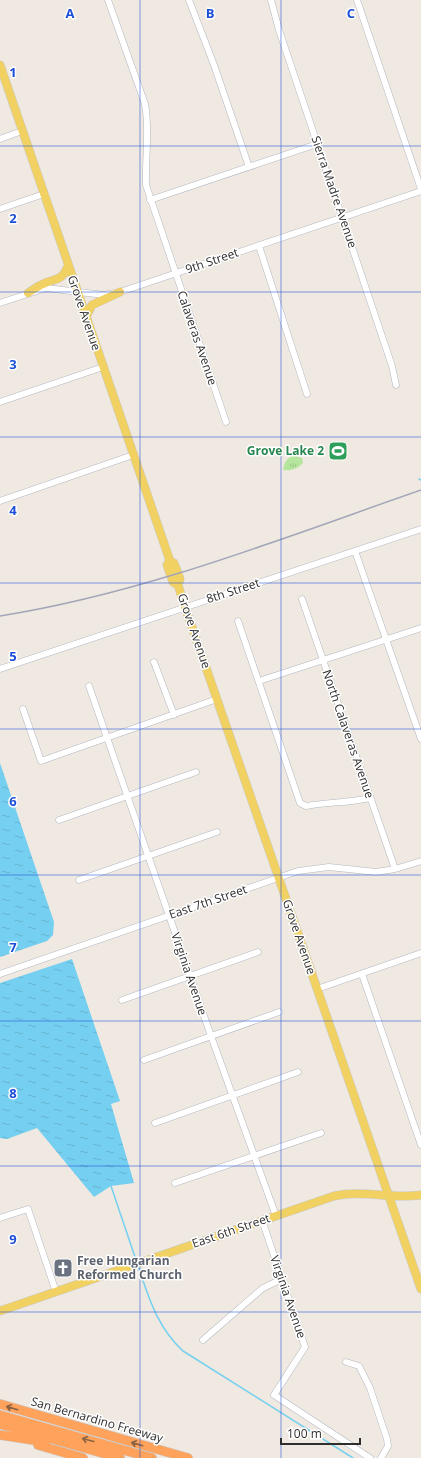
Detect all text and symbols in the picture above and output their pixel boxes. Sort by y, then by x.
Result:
text: A [66,4,75,22]
text: B [206,4,215,22]
text: C [347,4,355,22]
text: 1 [9,63,17,81]
street label: Sierra Madre Avenue [307,134,362,250]
text: 2 [9,209,17,227]
street label: 9th Street [183,244,241,278]
street label: Grove Avenue [64,273,105,353]
street label: Calaveras Avenue [173,288,222,388]
text: 3 [9,355,17,373]
sports icon: Grove Lake 2 [327,440,349,462]
place label: Grove Lake 2 [247,442,324,459]
text: 4 [9,501,17,519]
street label: 8th Street [204,574,262,607]
street label: Grove Avenue [174,591,215,671]
text: 5 [9,647,17,665]
street label: North Calaveras Avenue [318,667,379,801]
text: 6 [9,792,17,810]
street label: East 7th Street [166,880,249,923]
street label: Grove Avenue [279,897,320,977]
street label: Virginia Avenue [167,930,212,1018]
text: 7 [9,938,17,956]
text: 8 [9,1084,17,1102]
street label: East 6th Street [189,1209,272,1252]
text: 9 [9,1230,17,1248]
place label: Free Hungarian Reformed Church [77,1252,182,1283]
street label: Virginia Avenue [266,1253,311,1341]
church icon: Free Hungarian Reformed Church [52,1257,74,1279]
street label: San Bernardino Freeway [29,1393,166,1447]
one-way arrow [6,1404,19,1411]
scale bar [281,1420,360,1446]
text: 100 m [287,1425,322,1442]
one-way arrow [82,1436,95,1443]
one-way arrow [131,1440,144,1447]

